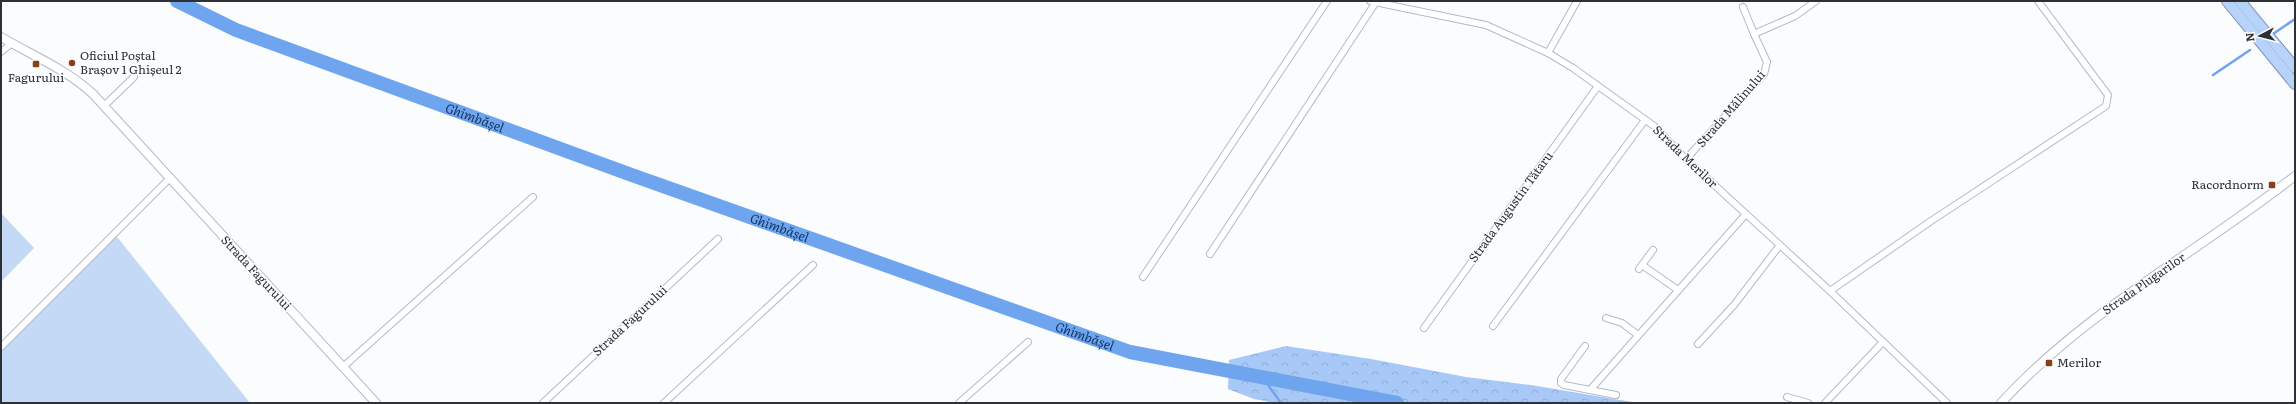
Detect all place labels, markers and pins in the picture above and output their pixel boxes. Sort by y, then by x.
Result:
place label: Oficiul Poștal Brașov 1 Ghișeul 2 [80,46,182,78]
marker: Oficiul Poștal Brașov 1 Ghișeul 2 [67,58,77,68]
marker: Fagurului [31,59,41,69]
place label: Fagurului [8,68,64,86]
place label: Racordnorm [2191,175,2264,193]
marker: Racordnorm [2267,180,2277,190]
place label: Merilor [2057,353,2101,371]
marker: Merilor [2044,358,2054,368]

